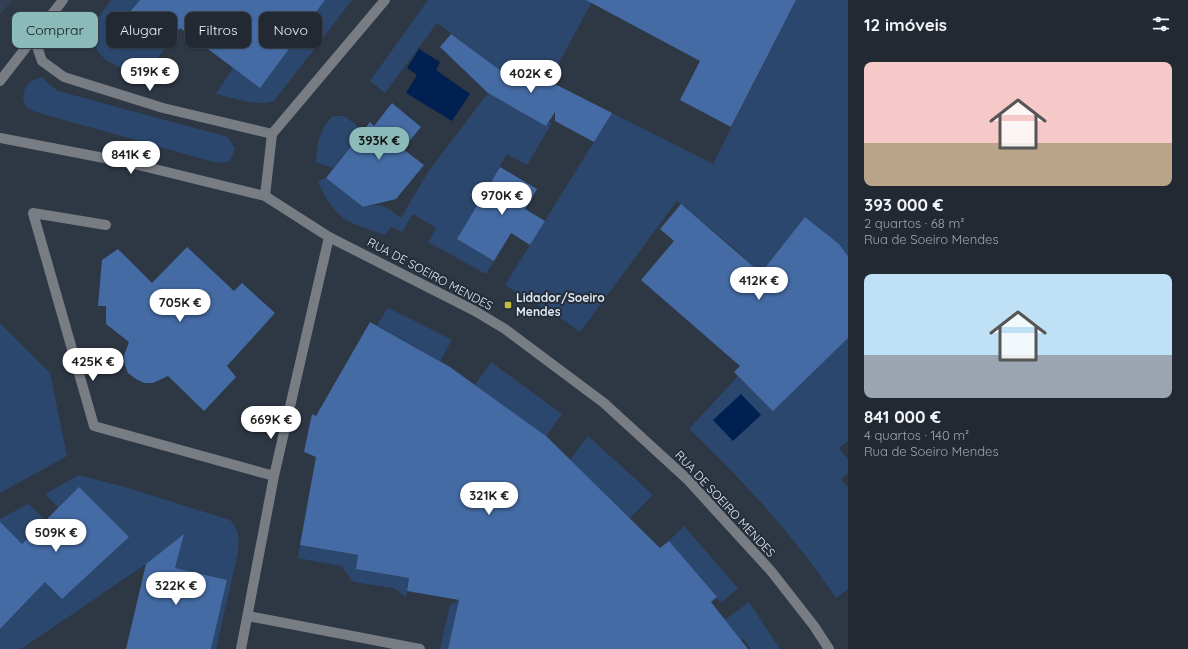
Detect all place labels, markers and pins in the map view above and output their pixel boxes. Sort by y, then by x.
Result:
pin: 519K € [117,58,183,92]
pin: 402K € [498,60,564,94]
pin: 393K € [346,127,412,161]
pin: 841K € [98,141,164,175]
pin: 970K € [469,182,535,216]
pin: 412K € [726,267,792,301]
pin: 705K € [147,289,213,323]
place label: Lidador/Soeiro Mendes [516,290,605,319]
marker: Lidador/Soeiro Mendes [503,300,513,310]
pin: 425K € [60,348,126,382]
pin: 669K € [238,406,304,440]
pin: 321K € [456,482,522,516]
pin: 509K € [23,519,89,553]
pin: 322K € [143,572,209,606]

